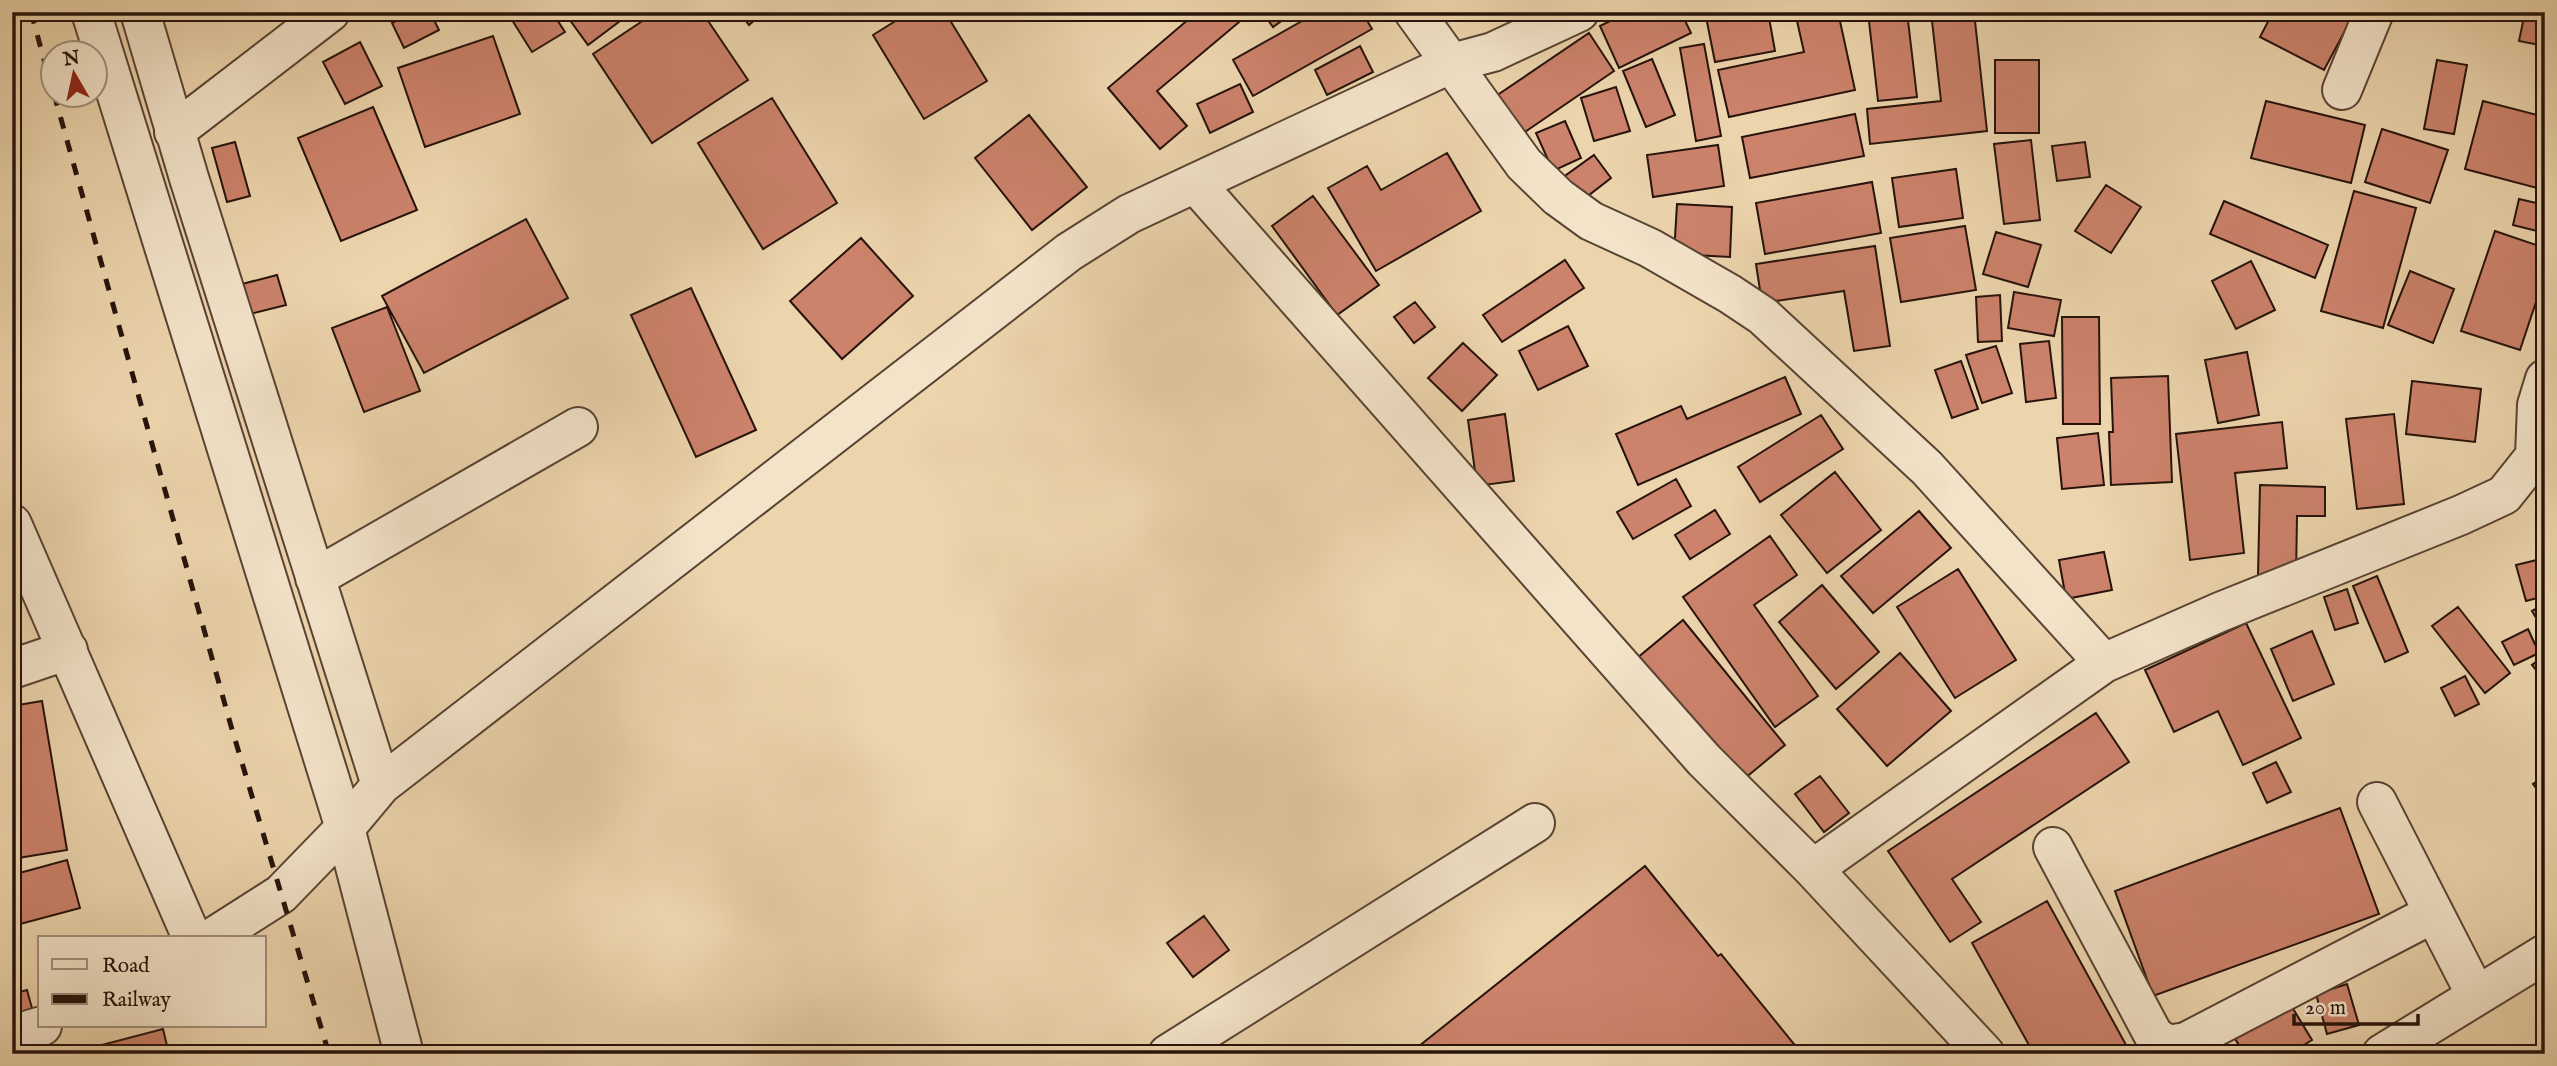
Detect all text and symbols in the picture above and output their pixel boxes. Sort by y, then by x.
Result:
north arrow [38,38,108,108]
text: N [61,46,82,72]
legend [38,936,266,1028]
text: Road [102,953,150,980]
scale bar [2294,982,2419,1026]
text: Railway [102,987,172,1014]
text: 20 m [2305,995,2346,1022]

